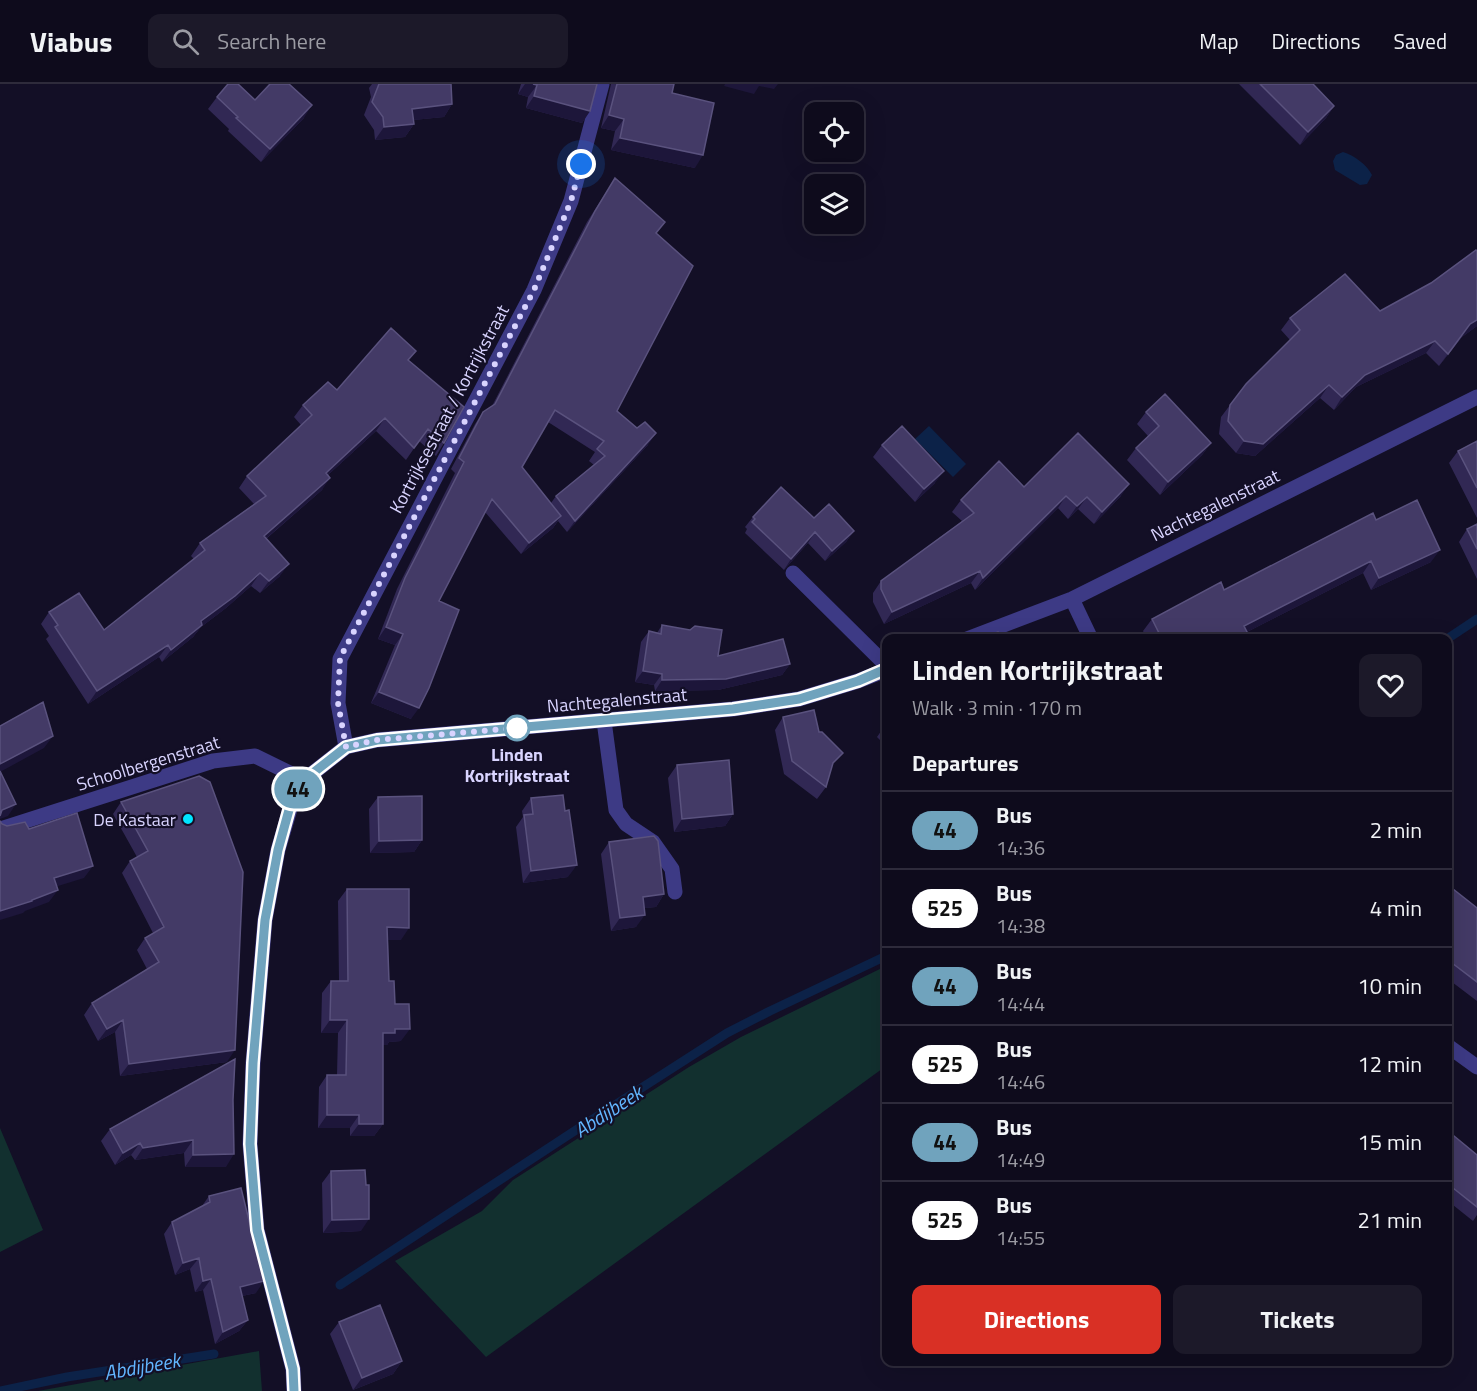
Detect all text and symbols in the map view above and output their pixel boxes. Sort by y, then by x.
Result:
search box [148,14,568,68]
text: Viabus [30,20,112,63]
text: Search here [217,24,326,58]
icon: search [169,25,202,58]
text: Map [1199,25,1239,57]
text: Directions [1272,25,1361,57]
text: Saved [1394,25,1447,57]
map controls [804,102,864,234]
button: locate [804,102,864,162]
your location [566,149,596,179]
button: layers [804,174,864,234]
street label: Kortrijksestraat / Kortrijkstraat [382,299,516,518]
street label: Nachtegalenstraat [1146,462,1285,548]
text: Linden Kortrijkstraat [912,648,1163,691]
button: heart [1359,654,1422,717]
street label: Nachtegalenstraat [546,680,689,720]
text: Walk · 3 min · 170 m [912,692,1082,723]
marker: Linden Kortrijkstraat [504,715,530,741]
street label: Schoolbergenstraat [73,728,224,798]
place label: Linden Kortrijkstraat [464,741,570,789]
text: Departures [912,746,1019,780]
line badge: 44 [271,770,325,808]
text: 44 [286,773,310,805]
text: Bus [996,798,1032,832]
place label: De Kastaar [93,806,176,833]
marker: De Kastaar [181,812,195,826]
text: 2 min [1370,813,1422,847]
text: 44 [933,814,957,846]
text: 14:36 [996,832,1045,863]
text: Bus [996,876,1032,910]
text: 4 min [1370,891,1422,925]
text: 525 [927,892,963,924]
text: 14:38 [996,910,1045,941]
text: Bus [996,954,1032,988]
text: 10 min [1357,969,1422,1003]
text: 44 [933,970,957,1002]
text: 14:44 [996,988,1045,1019]
text: Bus [996,1032,1032,1066]
text: 12 min [1357,1047,1422,1081]
text: 525 [927,1048,963,1080]
text: 14:46 [996,1066,1045,1097]
water label: Abdijbeek [567,1076,650,1145]
text: Bus [996,1110,1032,1144]
text: 15 min [1357,1125,1422,1159]
text: 44 [933,1126,957,1158]
text: 14:49 [996,1144,1045,1175]
text: Bus [996,1188,1032,1222]
text: 21 min [1357,1203,1422,1237]
text: 525 [927,1204,963,1236]
text: 14:55 [996,1222,1045,1253]
button: Directions [912,1285,1161,1354]
button: Tickets [1173,1285,1422,1354]
water label: Abdijbeek [102,1344,185,1388]

